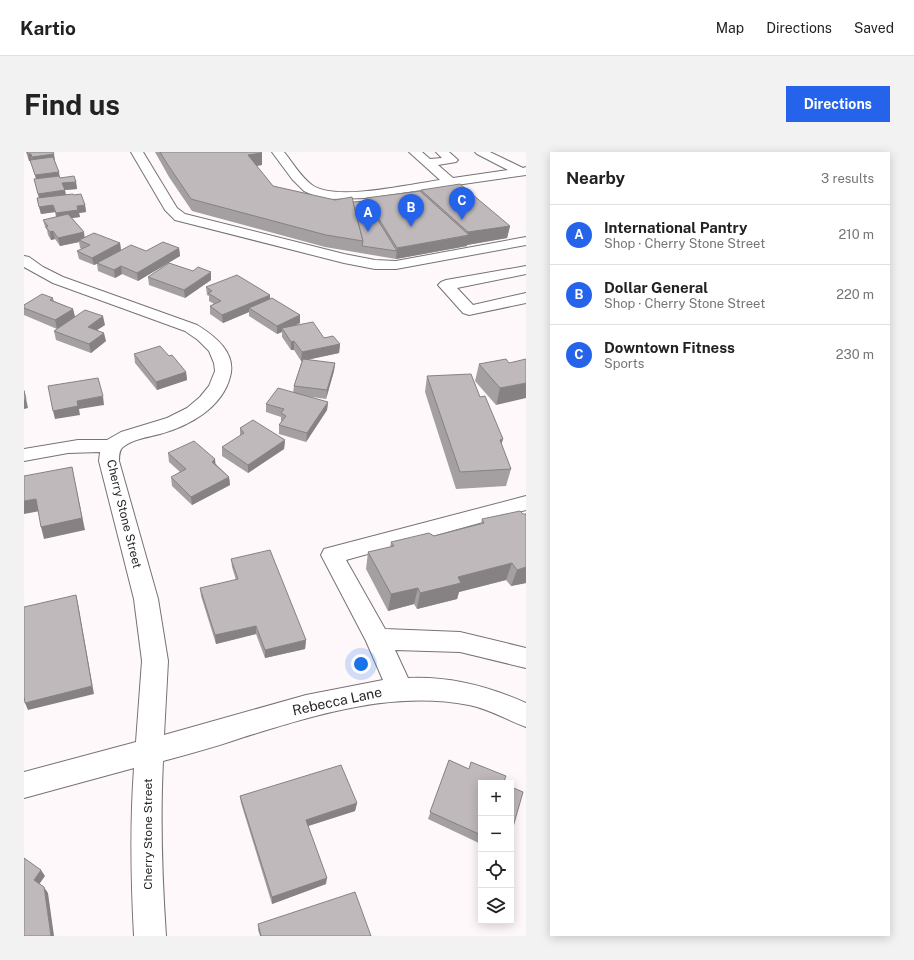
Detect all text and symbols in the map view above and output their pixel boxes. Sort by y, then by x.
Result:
text: Kartio [20,17,76,39]
text: Map [716,20,744,36]
text: Directions [766,20,832,36]
text: Saved [854,20,894,36]
button: Directions [786,86,890,122]
text: Find us [24,88,120,121]
text: Nearby [566,168,625,188]
text: 3 results [821,171,874,186]
pin: C [449,187,475,220]
pin: B [398,194,424,227]
pin: A [355,199,381,232]
text: International Pantry [604,219,747,236]
text: A [574,227,584,242]
text: 210 m [839,227,874,242]
text: Shop · Cherry Stone Street [604,236,765,251]
text: Dollar General [604,279,708,296]
text: B [575,287,583,302]
text: 220 m [836,287,874,302]
text: Shop · Cherry Stone Street [604,296,765,311]
text: Downtown Fitness [604,339,735,356]
text: C [574,347,584,362]
text: 230 m [836,347,874,362]
text: Sports [604,356,644,371]
street label: Cherry Stone Street [104,458,144,570]
your location [351,654,371,674]
street label: Rebecca Lane [291,684,383,718]
street label: Cherry Stone Street [141,778,155,890]
map controls [478,780,514,924]
button: + [478,780,514,816]
button: − [478,816,514,852]
button: locate [478,852,514,888]
button: layers [478,888,514,924]

